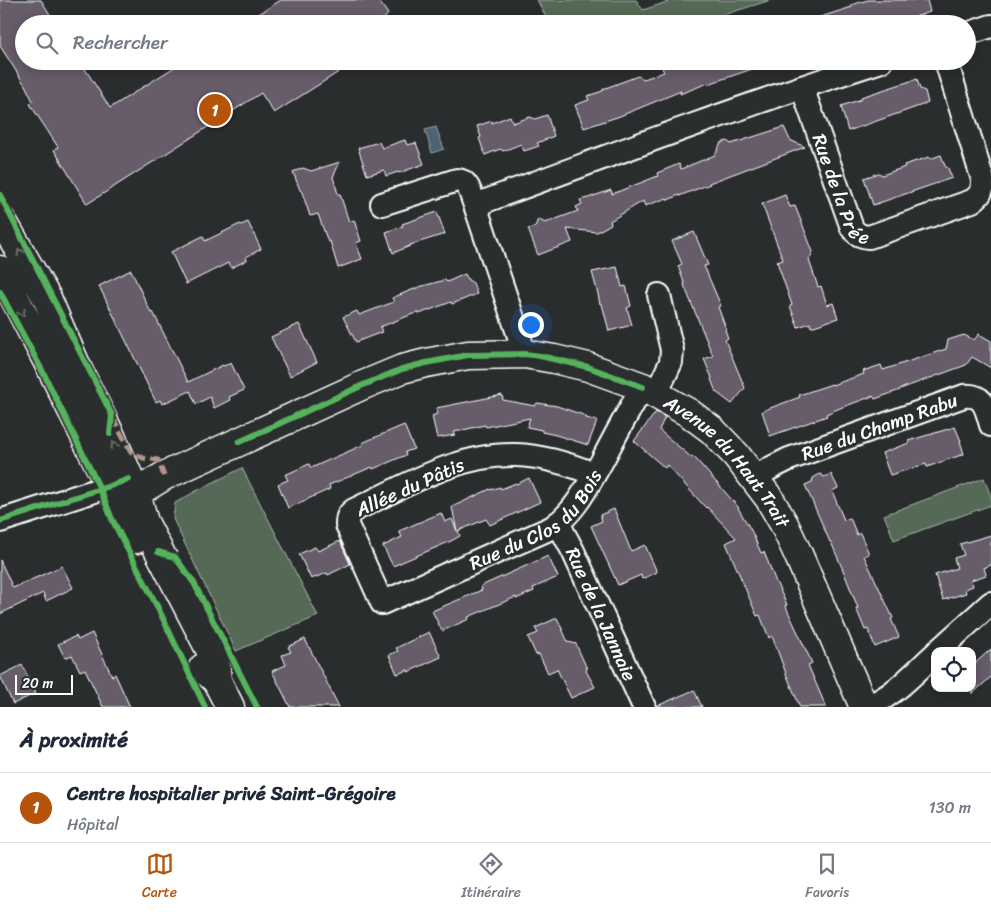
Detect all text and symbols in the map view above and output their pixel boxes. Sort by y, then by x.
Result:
search box [15,15,976,70]
text: Rechercher [73,26,168,59]
icon: search [33,29,61,57]
pin: 1 [199,91,231,129]
street label: Rue de la Prée [803,129,872,253]
one-way arrow [17,248,27,257]
one-way arrow [16,308,26,317]
your location [518,312,544,338]
street label: Rue du Champ Rabu [797,383,962,470]
street label: Avenue du Haut Trait [657,385,800,535]
one-way arrow [110,441,121,450]
street label: Allée du Pâtis [349,448,470,526]
street label: Rue du Clos du Bois [464,463,611,579]
street label: Rue de la Jannaie [557,542,647,687]
map controls [931,647,976,692]
button: locate [931,647,976,692]
text: 20 m [22,671,53,696]
scale bar [15,672,72,695]
text: À proximité [20,721,128,759]
text: Centre hospitalier privé Saint-Grégoire [67,777,396,810]
text: 1 [33,793,39,822]
text: 130 m [929,793,971,822]
text: Hôpital [67,810,119,839]
tab: Carte [142,850,177,905]
tab: Itinéraire [461,850,521,905]
tab: Favoris [805,850,849,905]

